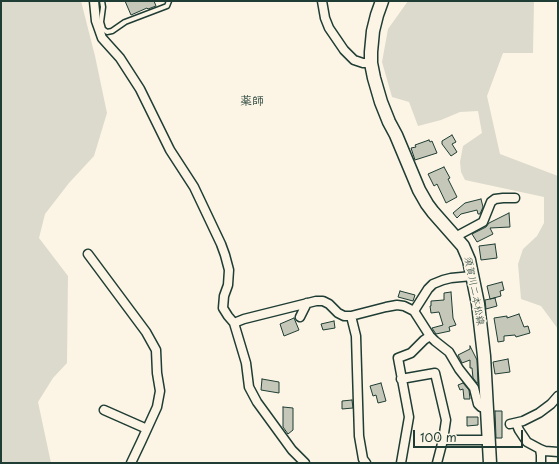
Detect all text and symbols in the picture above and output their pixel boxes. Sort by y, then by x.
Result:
district label: 薬師 [240,95,264,109]
street label: 須賀川二本松線 [461,255,487,327]
scale bar [415,422,525,448]
text: 100 m [420,428,457,446]

